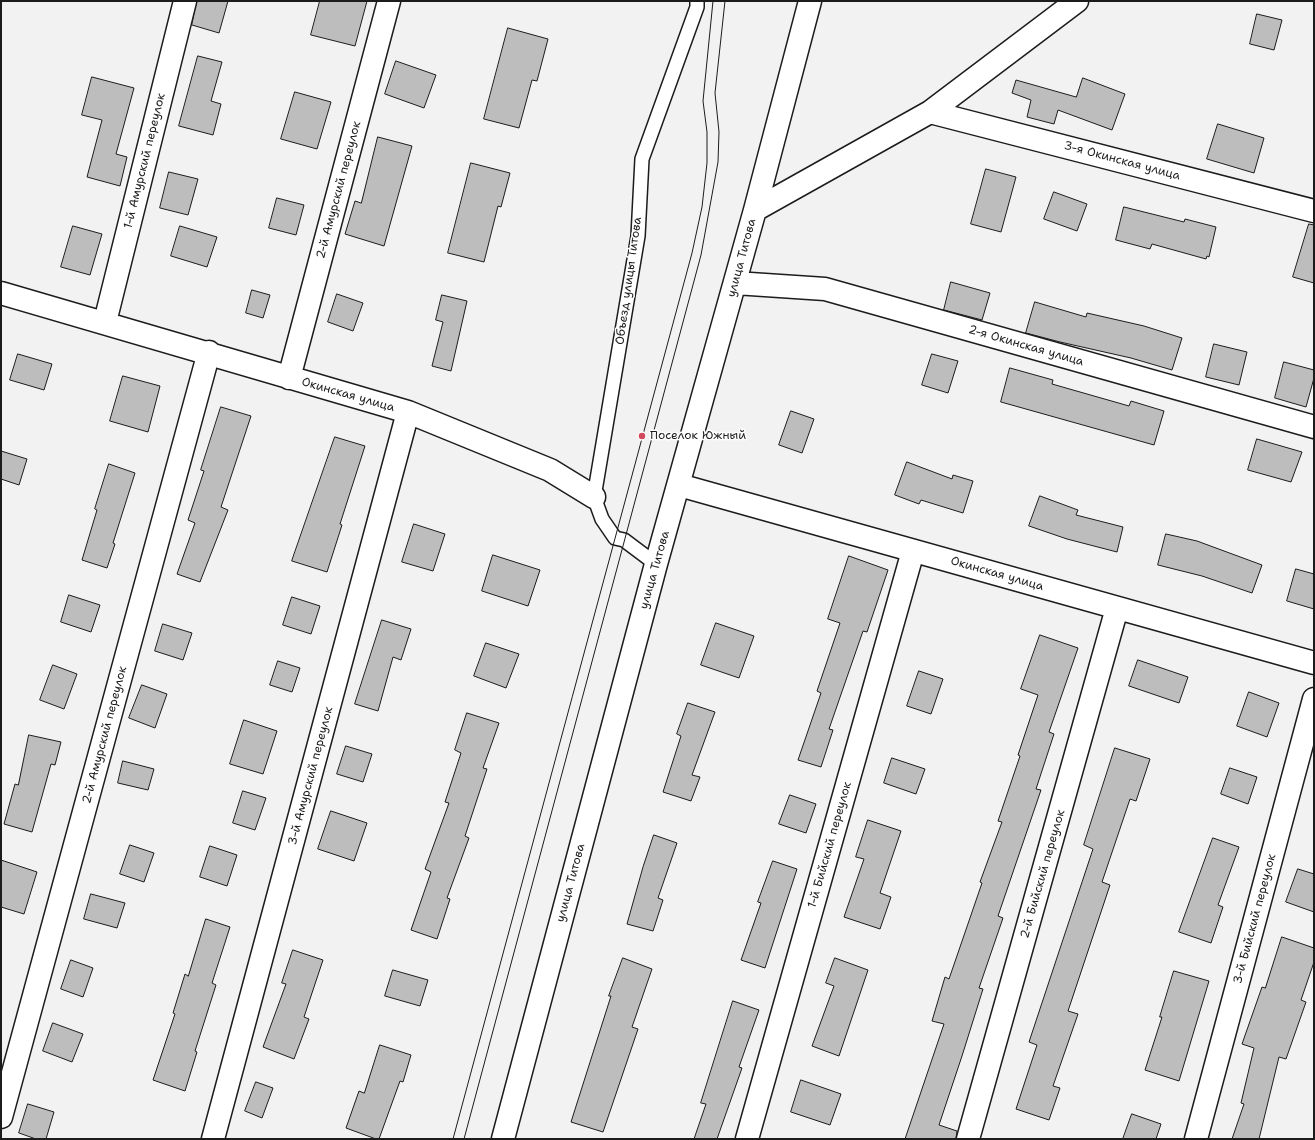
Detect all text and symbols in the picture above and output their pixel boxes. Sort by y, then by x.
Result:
street label: 1-й Амурский переулок [121,92,169,230]
street label: 2-й Амурский переулок [314,120,364,260]
street label: 3-я Окинская улица [1062,139,1182,183]
street label: Объезд улицы Титова [613,216,645,346]
street label: улица Титова [725,217,759,299]
street label: 2-я Окинская улица [967,323,1085,369]
street label: Окинская улица [300,375,396,415]
place label: Поселок Южный [650,429,746,443]
marker: Поселок Южный [637,431,647,441]
street label: улица Титова [637,529,673,611]
street label: Окинская улица [949,554,1045,594]
street label: 2-й Амурский переулок [80,665,130,805]
street label: 3-й Амурский переулок [286,705,336,847]
street label: 1-й Бийский переулок [805,780,855,910]
street label: 2-й Бийский переулок [1018,808,1068,940]
street label: улица Титова [554,842,588,924]
street label: 3-й Бийский переулок [1231,852,1279,986]

